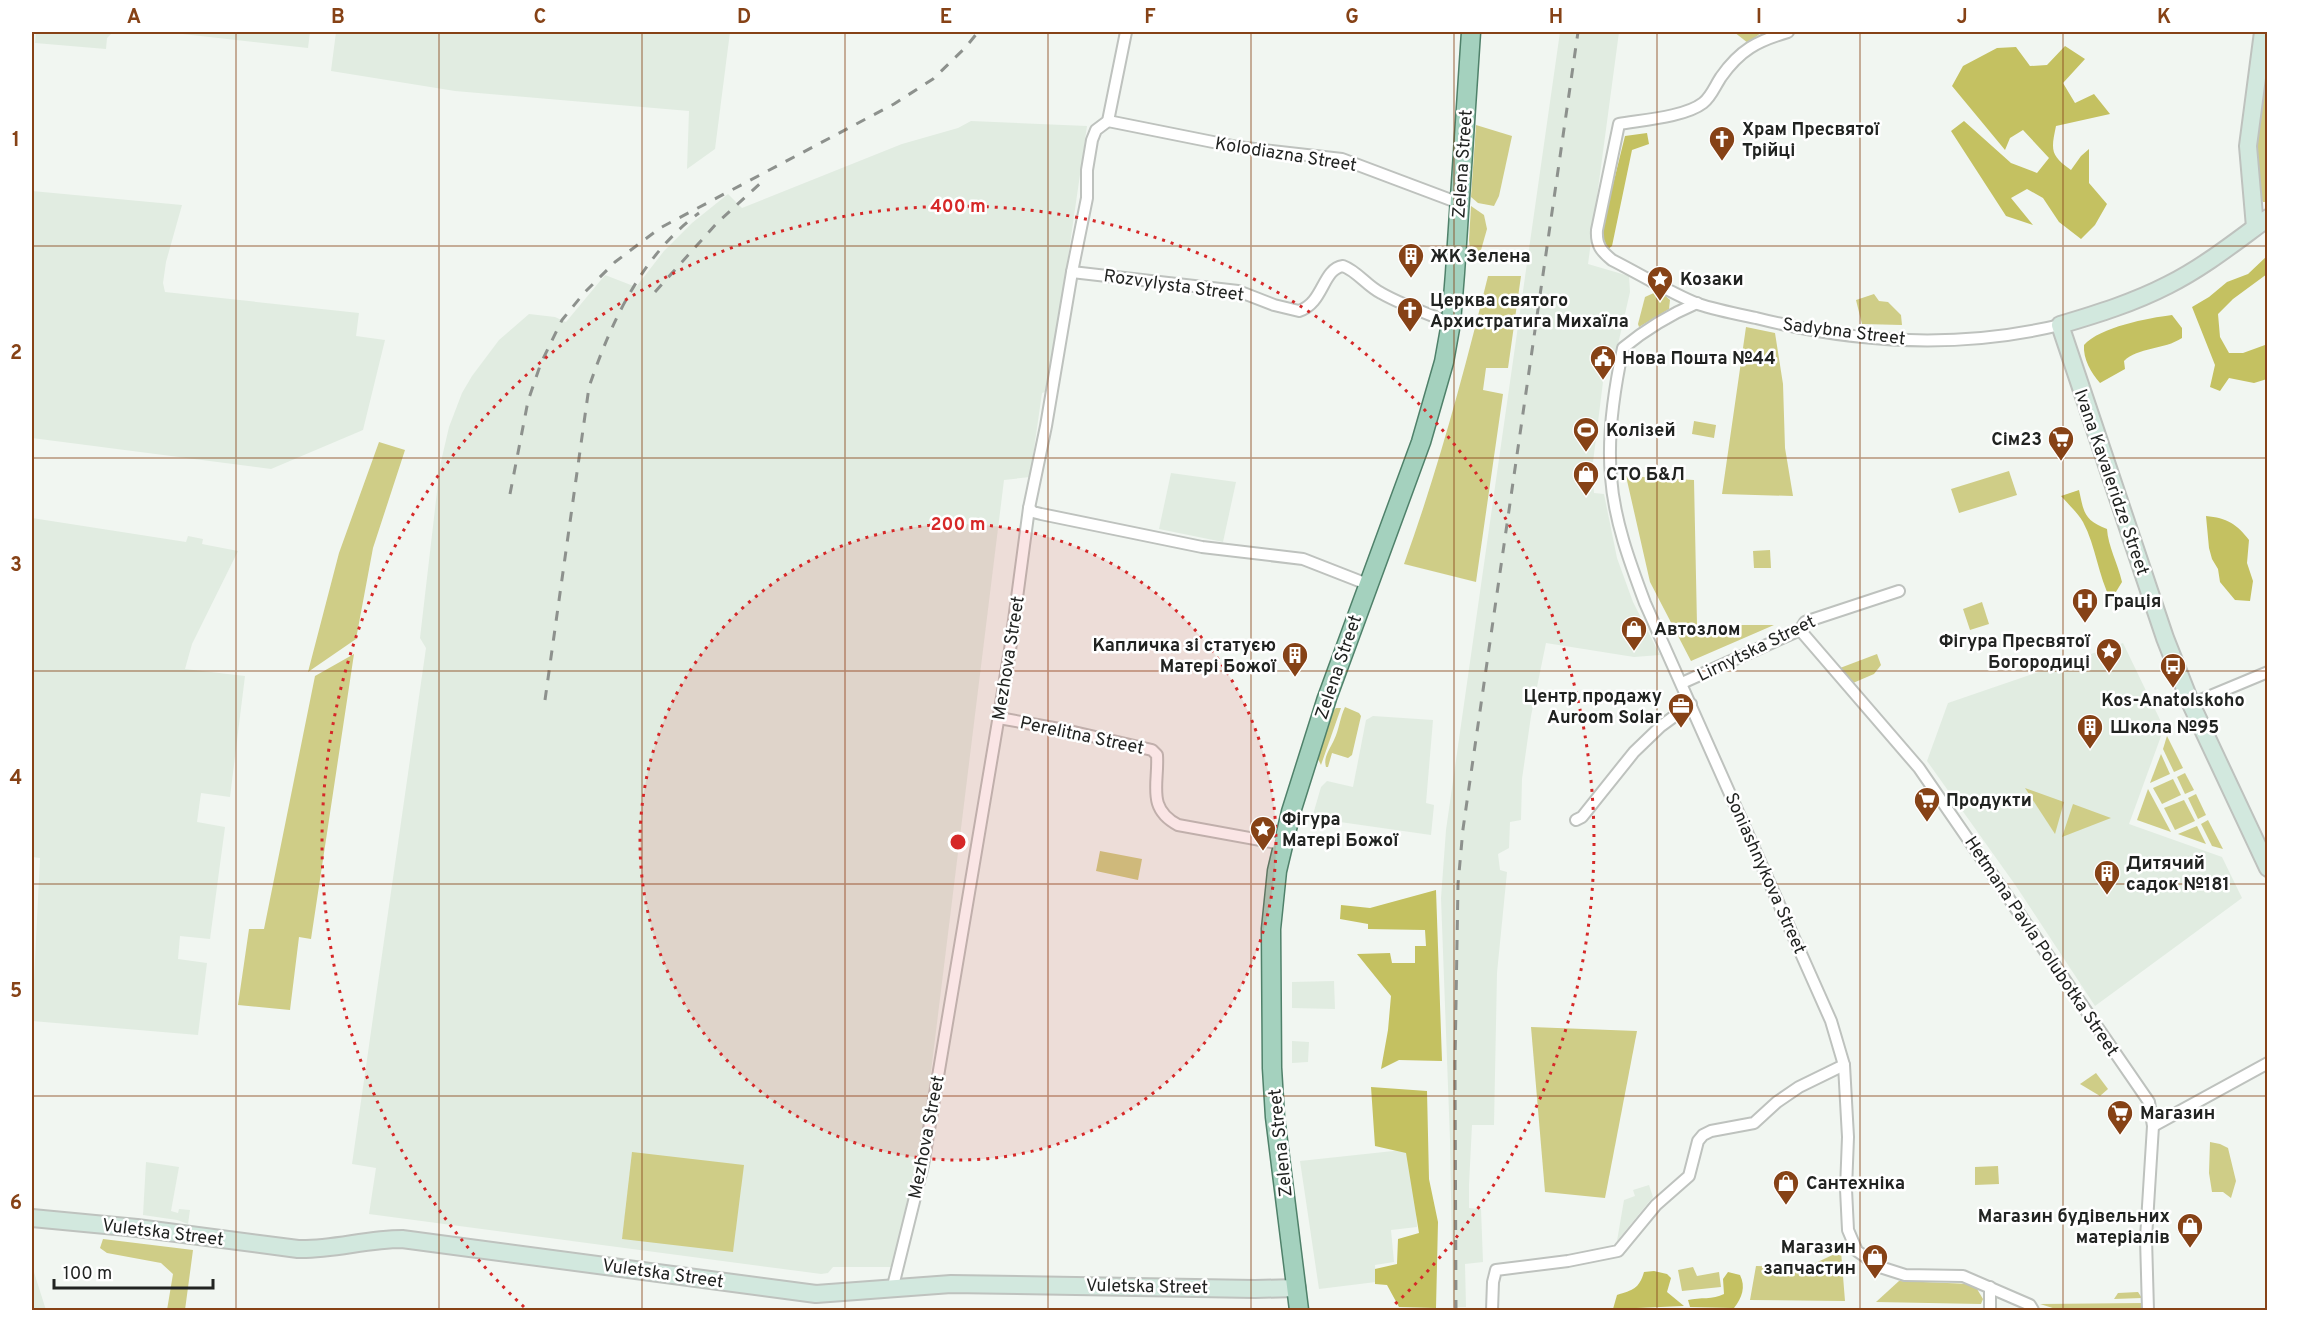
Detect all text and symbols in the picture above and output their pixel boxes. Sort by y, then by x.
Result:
text: A [127,5,141,31]
text: B [331,5,345,31]
text: C [534,5,546,31]
text: D [737,5,751,31]
text: E [940,5,952,31]
text: F [1144,5,1156,31]
text: G [1345,5,1359,31]
text: H [1549,5,1563,31]
text: I [1756,5,1762,31]
text: J [1956,5,1968,31]
text: K [2157,5,2171,31]
street label: Zelena Street [1448,109,1479,219]
place label: Храм Пресвятої Трійці [1742,119,1880,163]
church icon: Храм Пресвятої Трійці [1707,124,1737,162]
text: 1 [12,128,20,154]
street label: Kolodiazna Street [1213,133,1358,178]
text: 400 m [930,196,986,219]
building icon: ЖК Зелена [1396,241,1426,279]
place label: ЖК Зелена [1430,246,1531,269]
place icon: Козаки [1645,264,1675,302]
street label: Rozvylysta Street [1102,265,1245,308]
place label: Козаки [1680,269,1744,292]
place label: Церква святого Архистратига Михаїла [1430,290,1629,334]
church icon: Церква святого Архистратига Михаїла [1395,295,1425,333]
street label: Sadybna Street [1781,314,1907,351]
text: 2 [10,341,22,367]
public building icon: Нова Пошта №44 [1588,343,1618,381]
place label: Нова Пошта №44 [1622,348,1776,371]
street label: Ivana Kavaleridze Street [2068,386,2153,579]
sports icon: Колізей [1571,415,1601,453]
place label: Колізей [1606,420,1676,443]
supermarket icon: Сім23 [2046,424,2076,462]
place label: Сім23 [1991,429,2042,452]
shop icon: СТО Б&Л [1571,459,1601,497]
place label: СТО Б&Л [1606,464,1685,487]
text: 200 m [930,514,986,537]
text: 3 [10,553,22,579]
hospital icon: Грація [2070,586,2100,624]
place label: Грація [2104,591,2161,614]
street label: Mezhova Street [988,594,1031,722]
street label: Lirnytska Street [1694,611,1820,688]
street label: Zelena Street [1311,612,1368,723]
shop icon: Автозлом [1619,614,1649,652]
place label: Автозлом [1654,619,1740,642]
place label: Фігура Пресвятої Богородиці [1939,631,2091,675]
place label: Капличка зі статуєю Матері Божої [1092,635,1277,679]
place icon: Фігура Пресвятої Богородиці [2094,636,2124,674]
building icon: Капличка зі статуєю Матері Божої [1280,640,1310,678]
bus stop icon: Kos-Anatolskoho [2158,651,2188,689]
place label: Центр продажу Auroom Solar [1524,686,1663,730]
place label: Kos-Anatolskoho [2101,690,2245,713]
office icon: Центр продажу Auroom Solar [1666,691,1696,729]
street label: Perelitna Street [1018,712,1146,761]
building icon: Школа №95 [2075,712,2105,750]
place label: Школа №95 [2110,717,2219,740]
text: 4 [10,766,22,792]
supermarket icon: Продукти [1912,785,1942,823]
street label: Soniashnykova Street [1719,789,1811,958]
place label: Продукти [1946,790,2032,813]
place label: Фігура Матері Божої [1282,809,1399,853]
place icon: Фігура Матері Божої [1248,814,1278,852]
centre of rings [948,832,968,852]
street label: Hetmana Pavla Polubotka Street [1958,832,2123,1061]
place label: Дитячий садок №181 [2126,853,2230,897]
building icon: Дитячий садок №181 [2092,858,2122,896]
text: 5 [10,979,22,1005]
street label: Mezhova Street [904,1073,951,1201]
street label: Zelena Street [1264,1087,1299,1198]
supermarket icon: Магазин [2105,1098,2135,1136]
place label: Магазин [2140,1103,2215,1126]
shop icon: Сантехніка [1771,1168,1801,1206]
place label: Сантехніка [1806,1173,1905,1196]
text: 6 [10,1191,22,1217]
place label: Магазин будівельних матеріалів [1978,1206,2170,1250]
shop icon: Магазин будівельних матеріалів [2175,1211,2205,1249]
street label: Vuletska Street [101,1215,225,1252]
place label: Магазин запчастин [1763,1237,1856,1281]
shop icon: Магазин запчастин [1860,1242,1890,1280]
scale bar [54,1252,213,1290]
street label: Vuletska Street [601,1255,725,1294]
text: 100 m [63,1263,112,1286]
street label: Vuletska Street [1086,1275,1208,1300]

